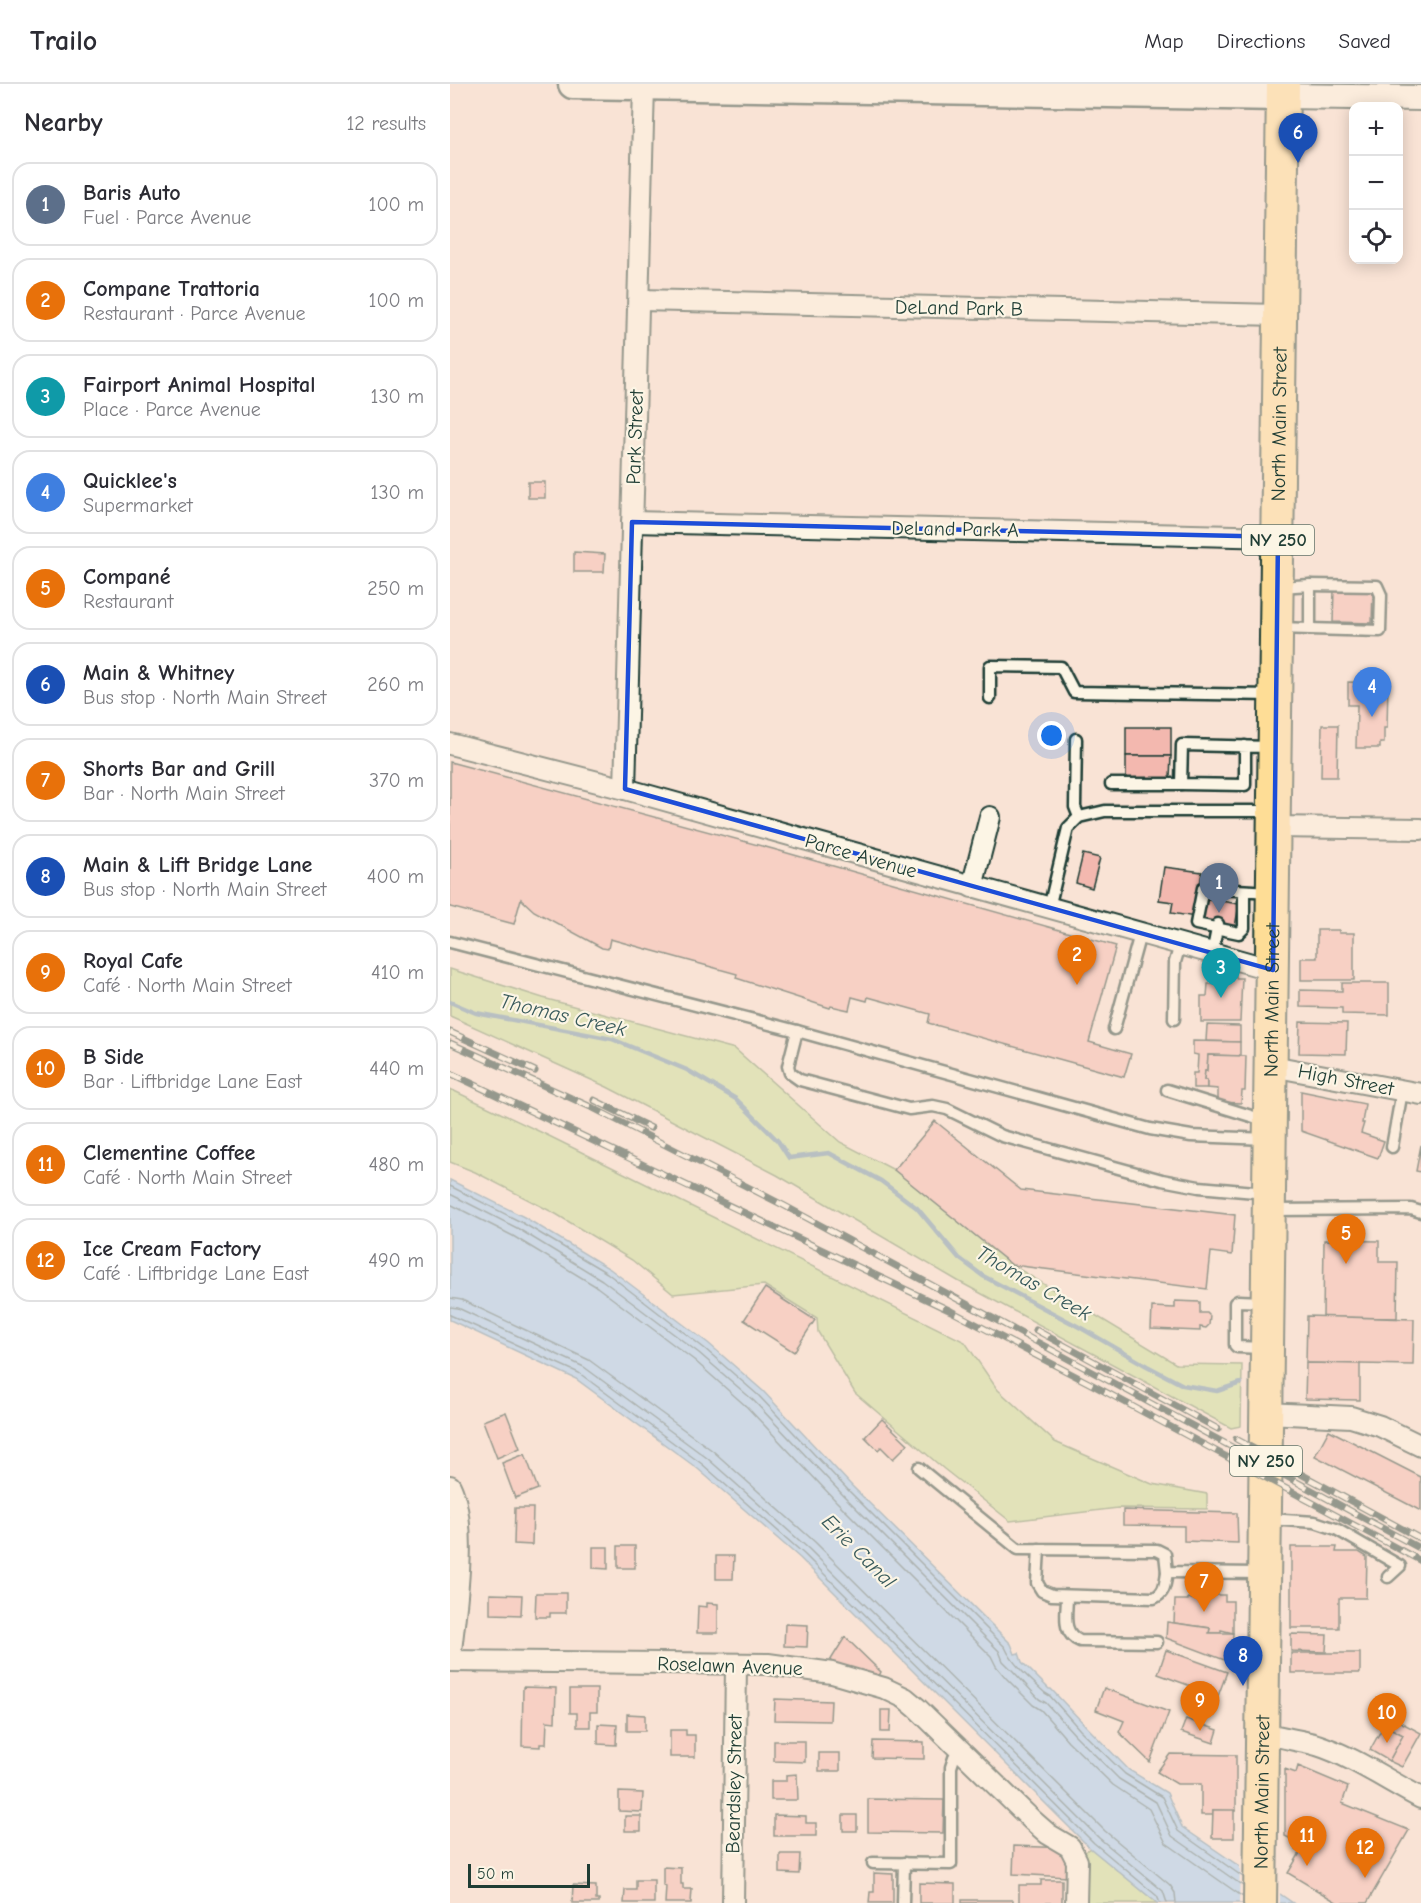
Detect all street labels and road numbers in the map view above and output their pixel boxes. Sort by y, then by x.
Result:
street label: DeLand Park B [895,295,1023,321]
street label: North Main Street [1266,346,1291,501]
street label: Park Street [622,388,648,485]
street label: DeLand Park A [891,516,1019,542]
road number: NY 250 [1242,525,1314,555]
street label: Parce Avenue [802,829,920,883]
street label: North Main Street [1259,921,1284,1077]
street label: High Street [1296,1059,1397,1101]
road number: NY 250 [1230,1446,1302,1476]
street label: Roselawn Avenue [657,1652,803,1680]
street label: Beardsley Street [721,1713,747,1854]
street label: North Main Street [1249,1713,1274,1869]

